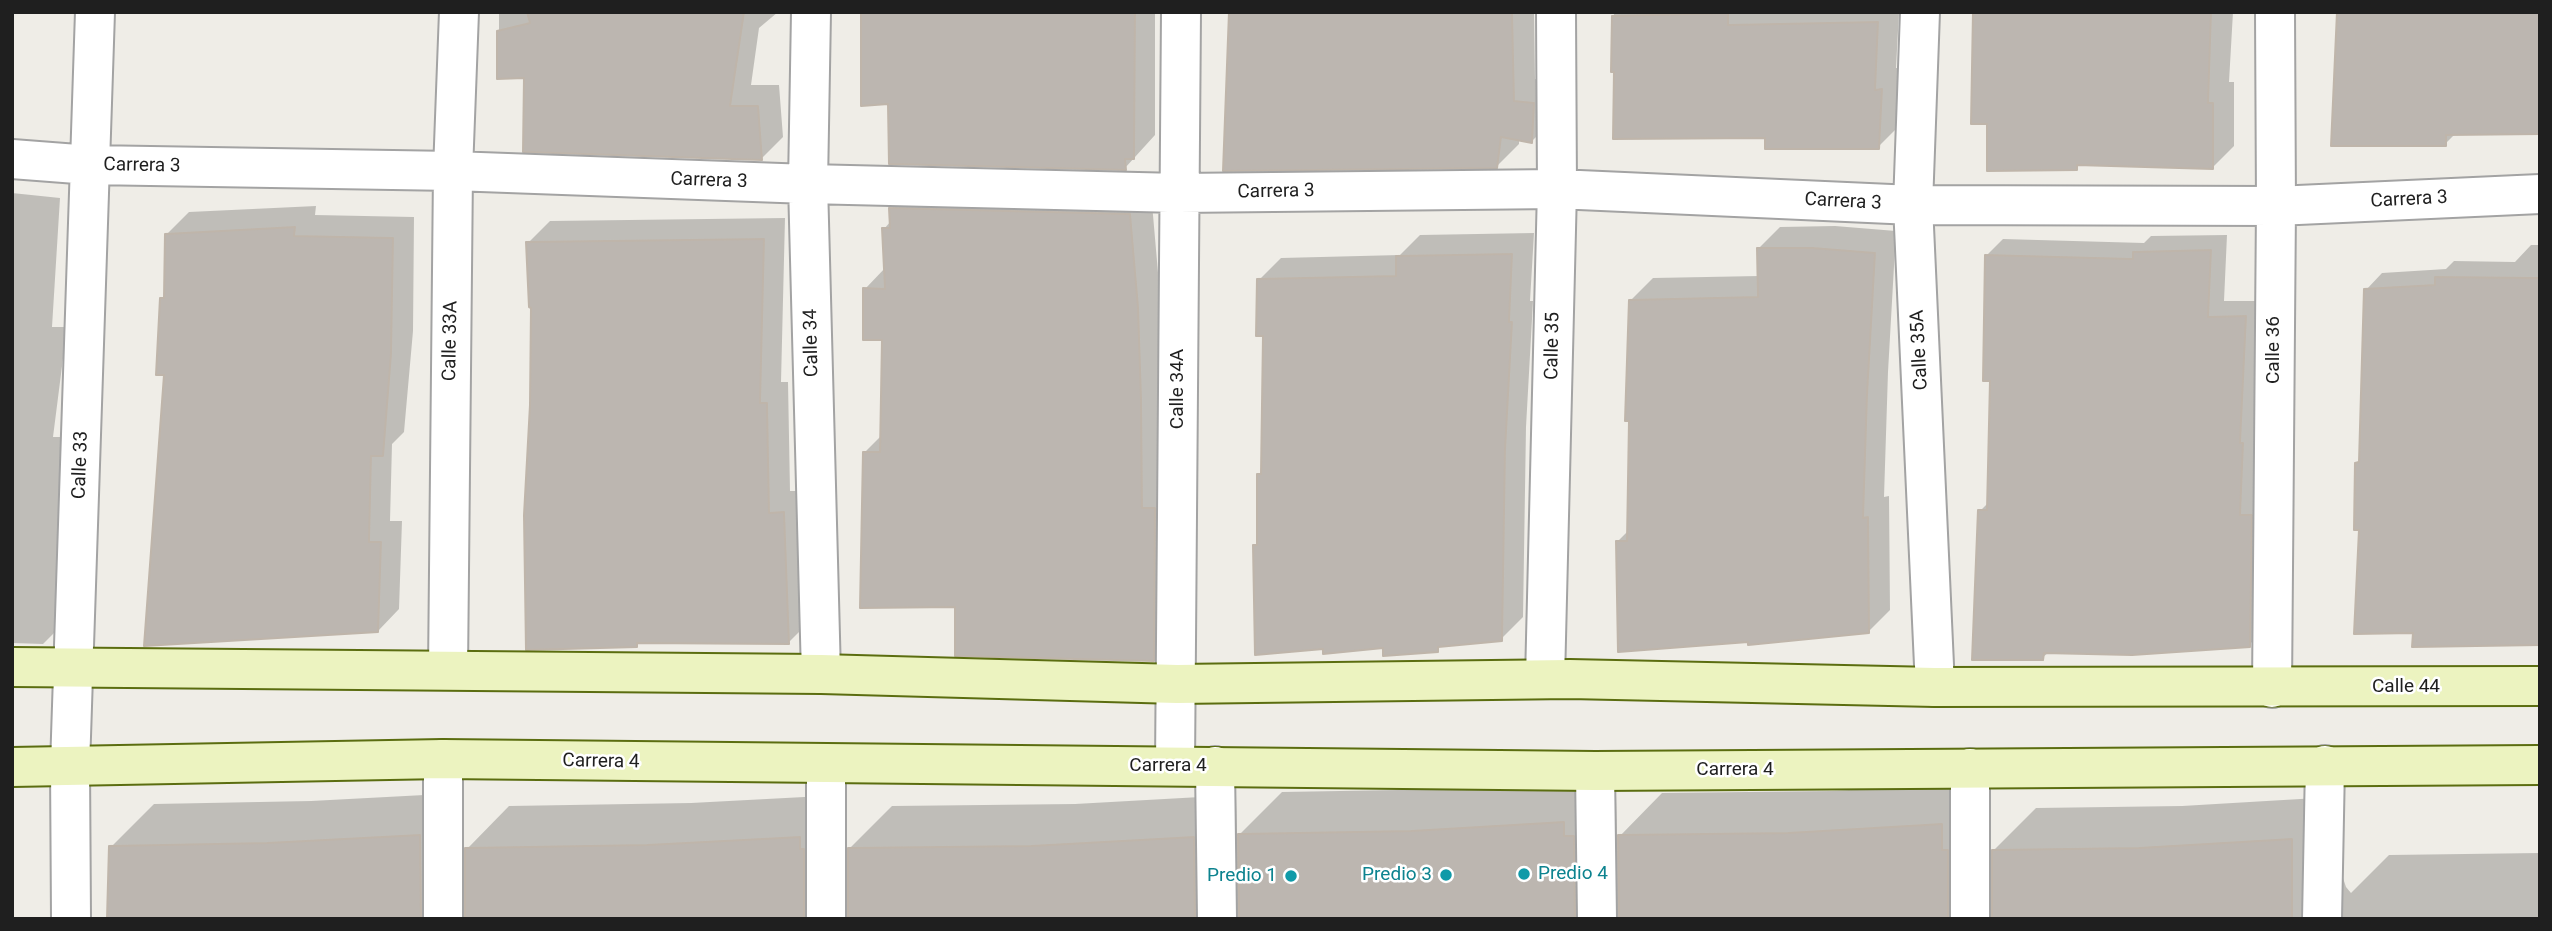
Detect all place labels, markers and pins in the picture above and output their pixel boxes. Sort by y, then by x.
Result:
place label: Predio 4 [1538,863,1608,885]
place label: Predio 3 [1362,864,1432,886]
place label: Predio 1 [1207,865,1277,887]
marker: Predio 4 [1516,866,1532,882]
marker: Predio 3 [1438,867,1454,883]
marker: Predio 1 [1283,868,1299,884]

